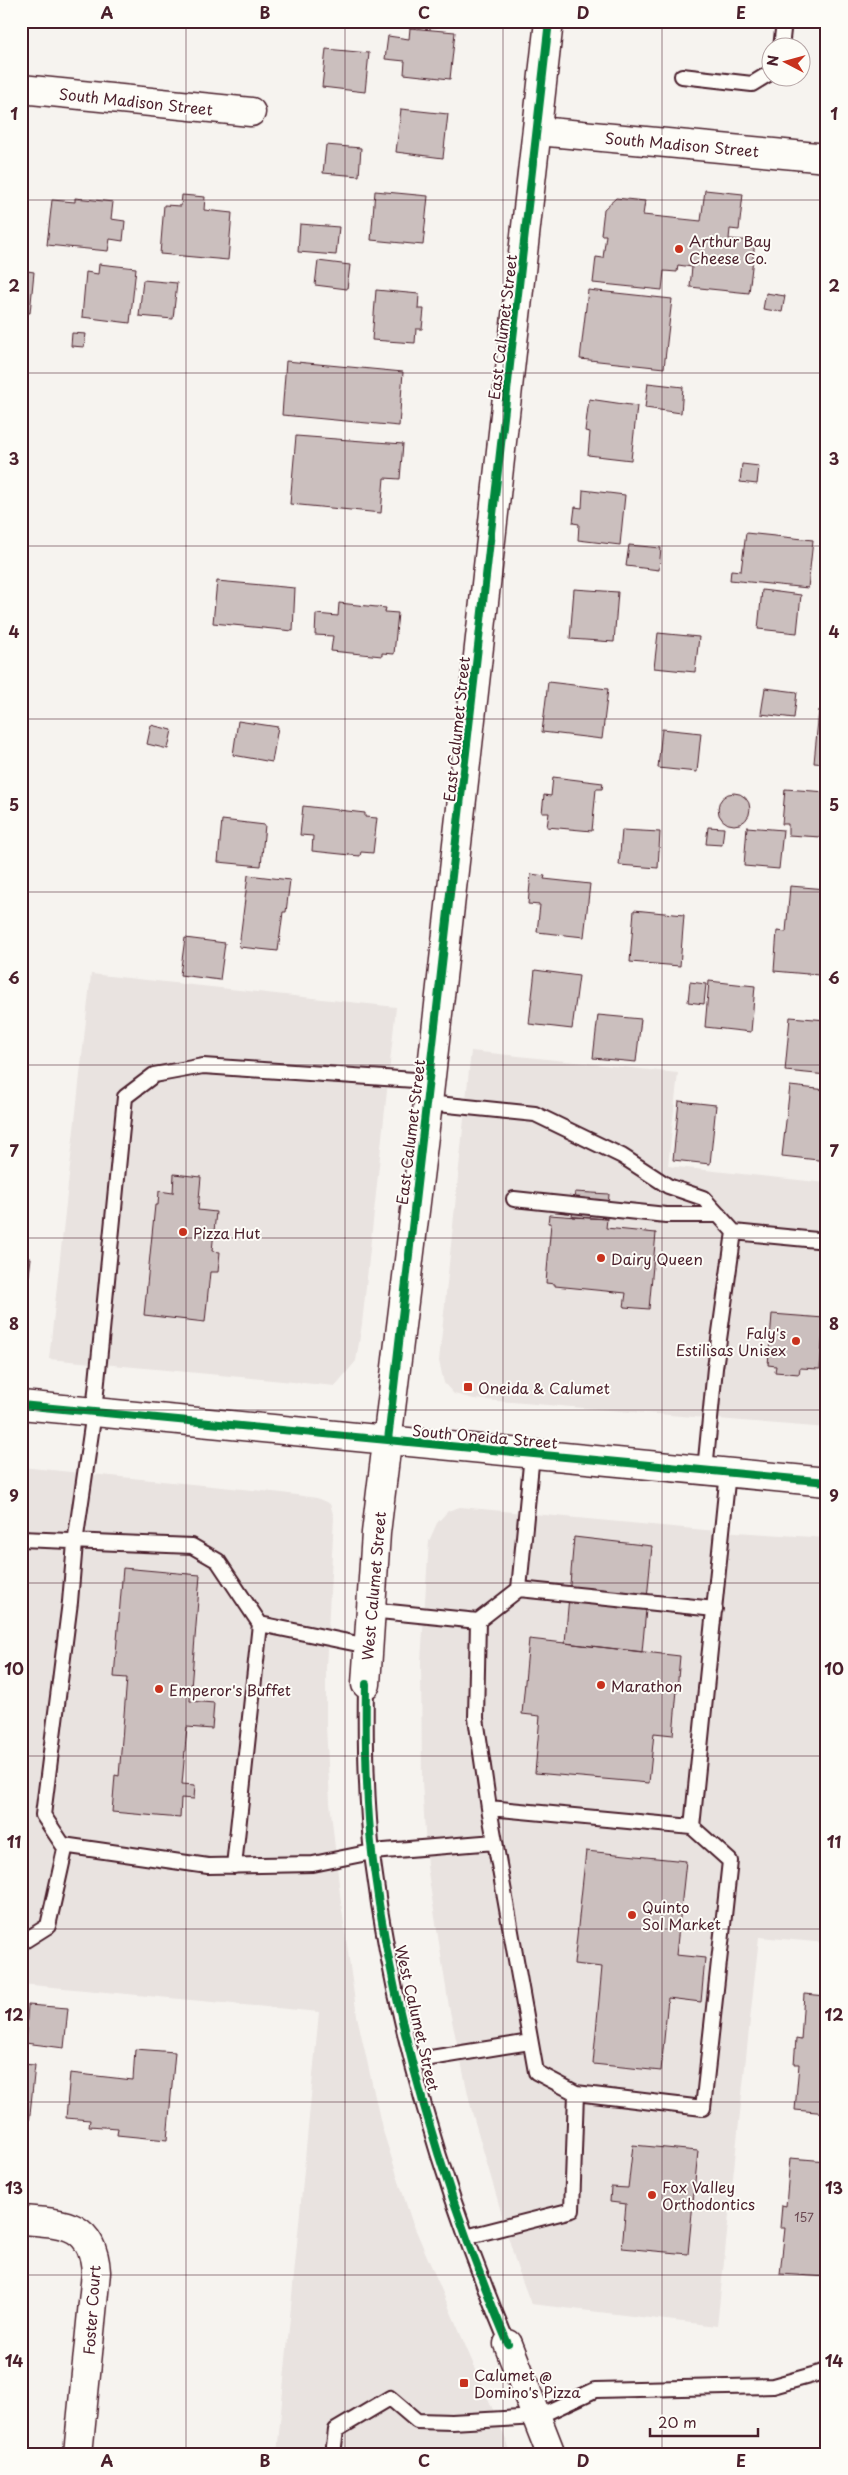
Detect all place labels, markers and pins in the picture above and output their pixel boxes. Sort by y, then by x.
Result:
place label: Arthur Bay Cheese Co. [689,229,771,269]
marker: Arthur Bay Cheese Co. [673,243,685,255]
place label: Pizza Hut [193,1221,260,1244]
marker: Pizza Hut [177,1226,189,1238]
place label: Dairy Queen [611,1247,703,1270]
marker: Dairy Queen [595,1252,607,1264]
place label: Faly's Estilisas Unisex [676,1321,786,1361]
marker: Faly's Estilisas Unisex [790,1335,802,1347]
place label: Oneida & Calumet [478,1376,610,1399]
marker: Oneida & Calumet [462,1381,474,1393]
place label: Marathon [611,1674,682,1697]
place label: Emperor's Buffet [169,1678,291,1701]
marker: Marathon [595,1679,607,1691]
marker: Emperor's Buffet [153,1683,165,1695]
place label: Quinto Sol Market [642,1895,721,1935]
marker: Quinto Sol Market [626,1909,638,1921]
place label: Fox Valley Orthodontics [662,2175,755,2215]
marker: Fox Valley Orthodontics [646,2189,658,2201]
place label: Calumet @ Domino's Pizza [474,2363,581,2403]
marker: Calumet @ Domino's Pizza [458,2377,470,2389]

